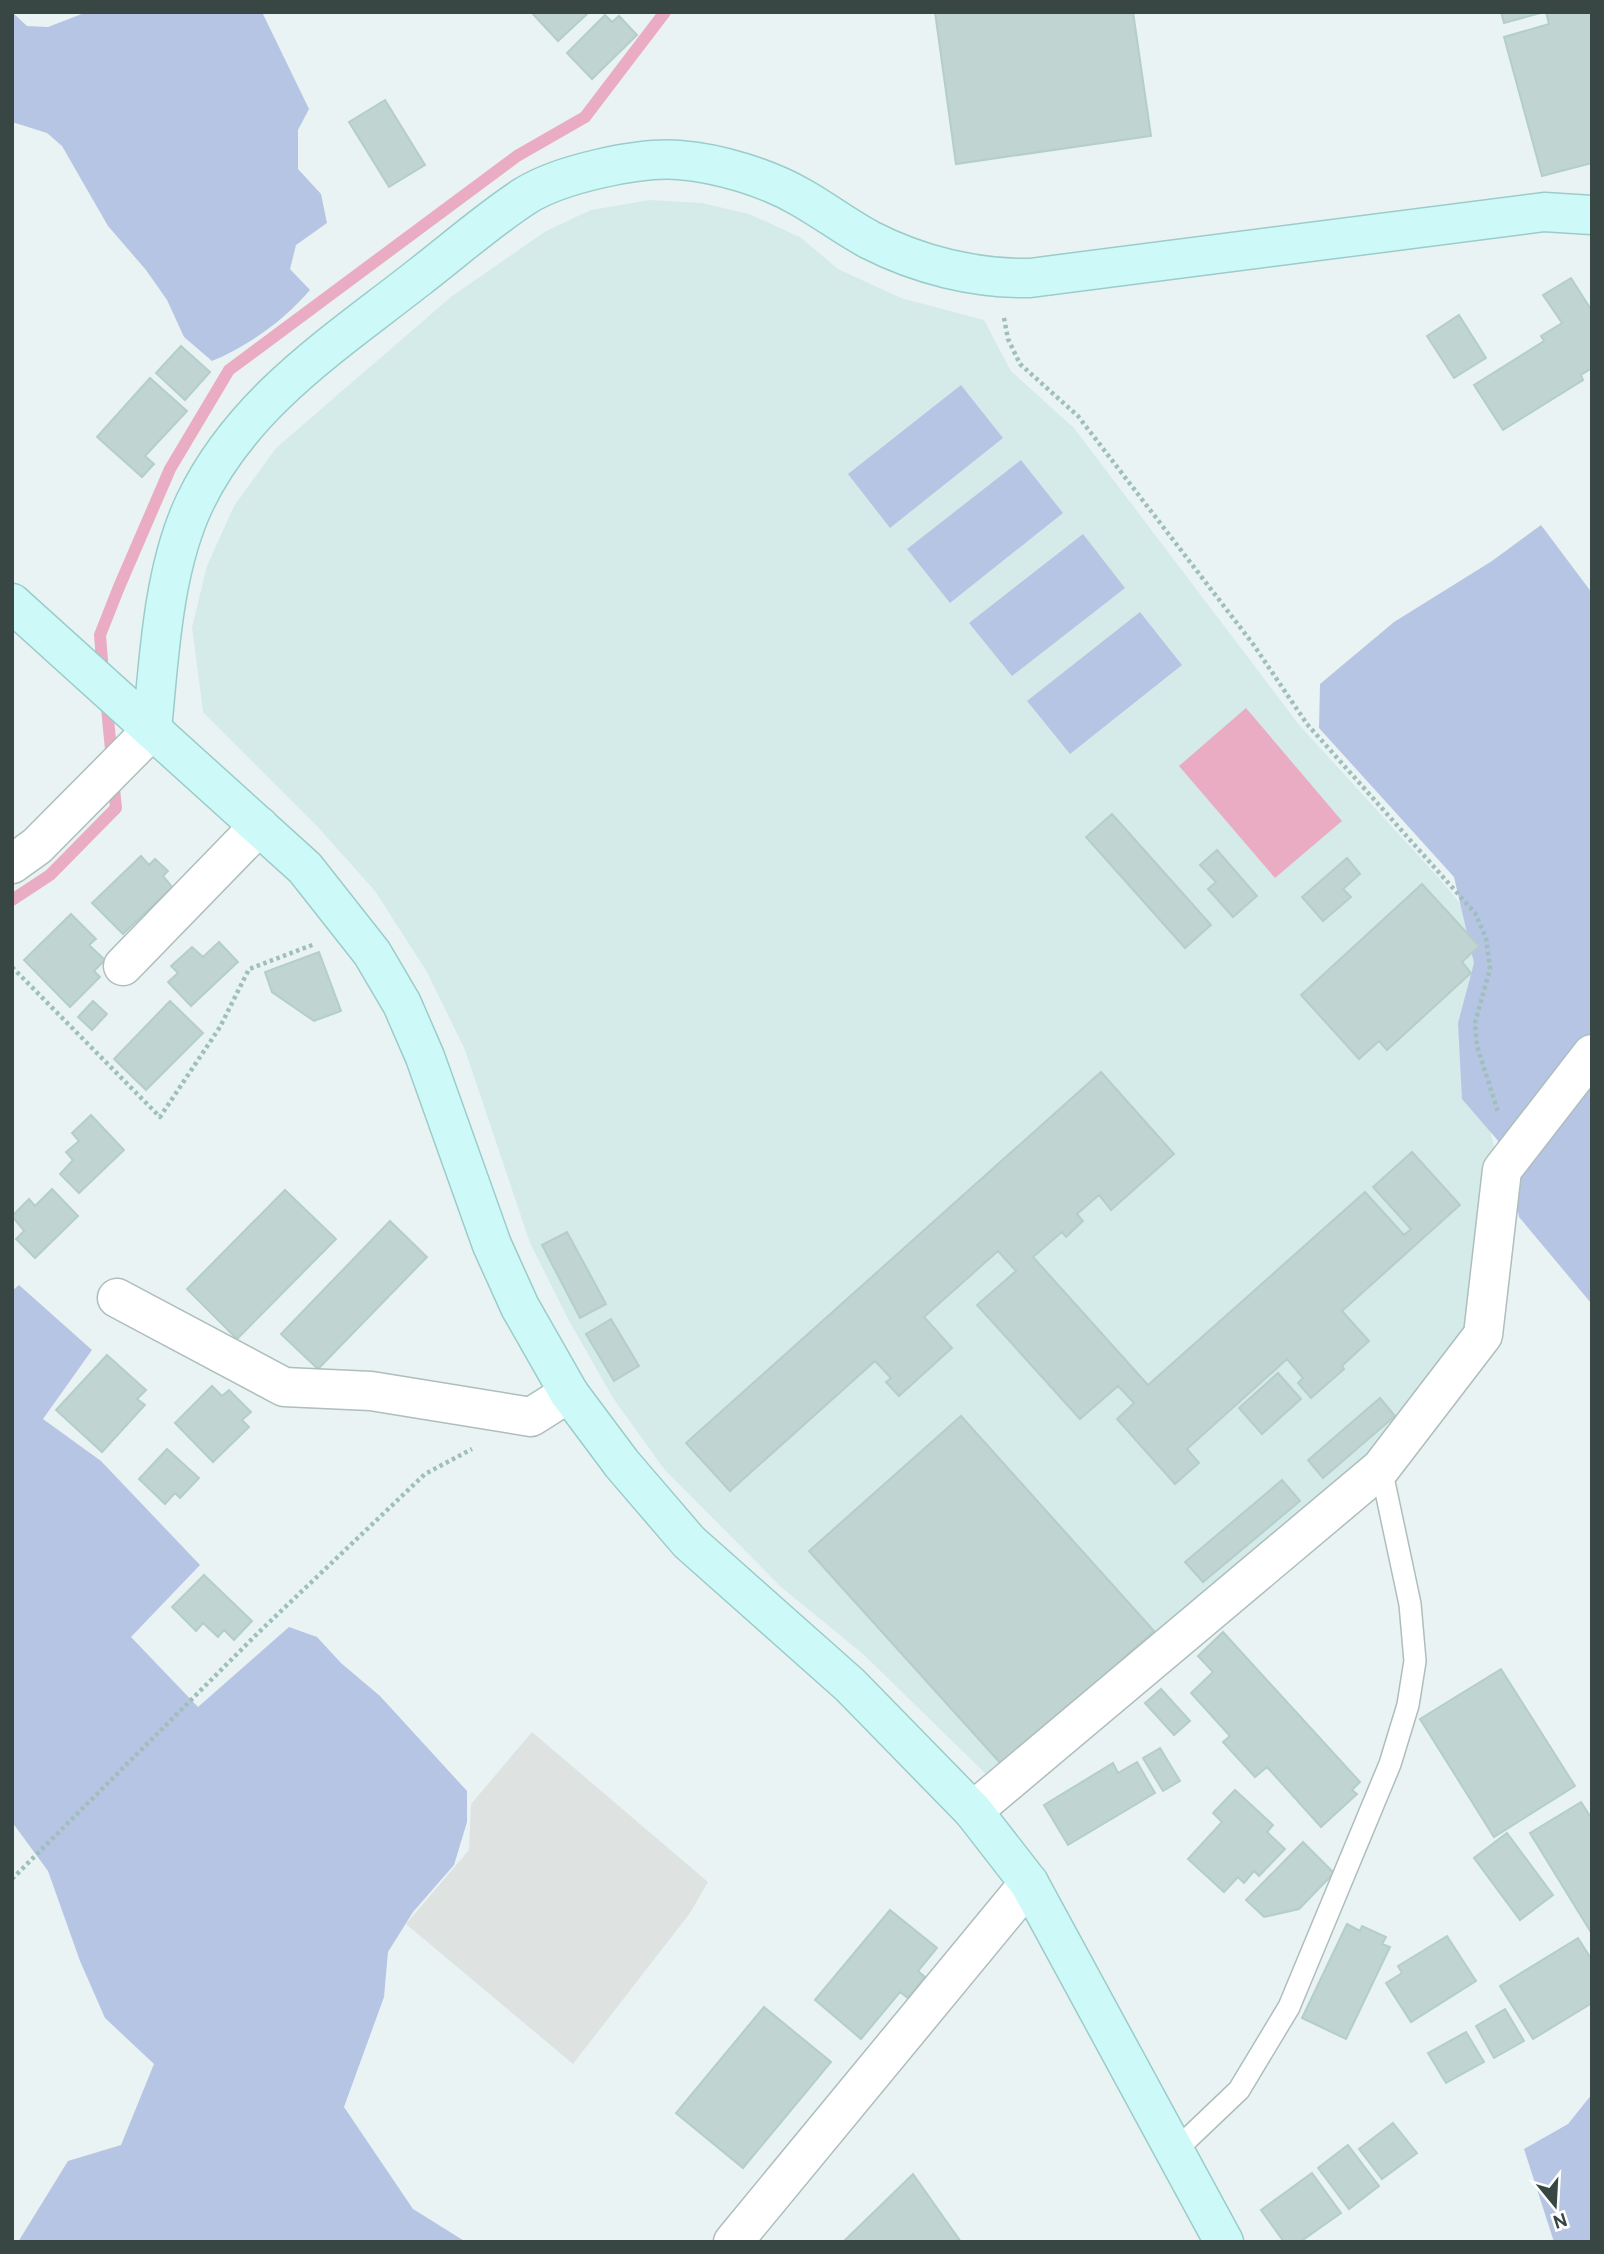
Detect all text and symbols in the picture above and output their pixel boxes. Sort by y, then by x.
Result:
north arrow [1520,2170,1590,2240]
text: N [1550,2208,1570,2234]

